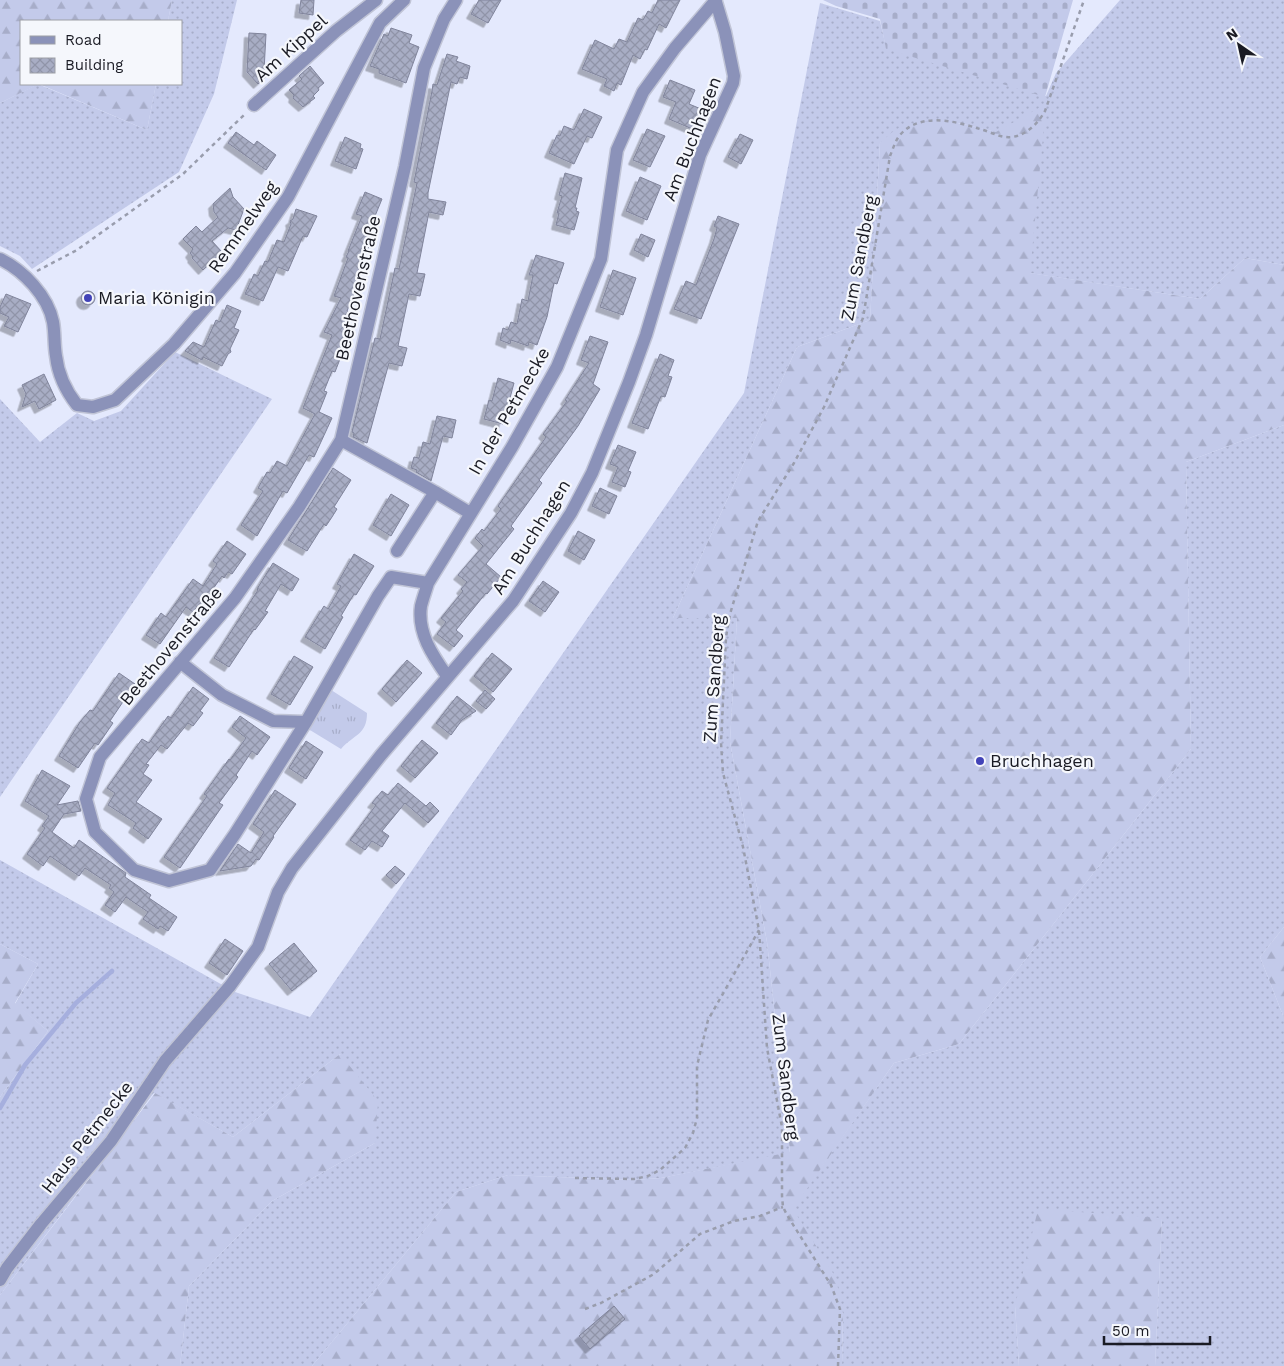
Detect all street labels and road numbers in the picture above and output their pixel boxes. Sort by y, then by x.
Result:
street label: Am Kippel [250,9,332,86]
street label: Am Buchhagen [658,74,725,204]
street label: Remmelweg [203,177,282,276]
street label: Zum Sandberg [836,193,881,322]
street label: Beethovenstraße [331,213,384,363]
street label: In der Petmecke [464,343,554,478]
street label: Am Buchhagen [487,475,574,598]
street label: Beethovenstraße [115,582,226,709]
street label: Zum Sandberg [699,614,728,743]
street label: Zum Sandberg [768,1012,805,1142]
street label: Haus Petmecke [36,1076,137,1197]

